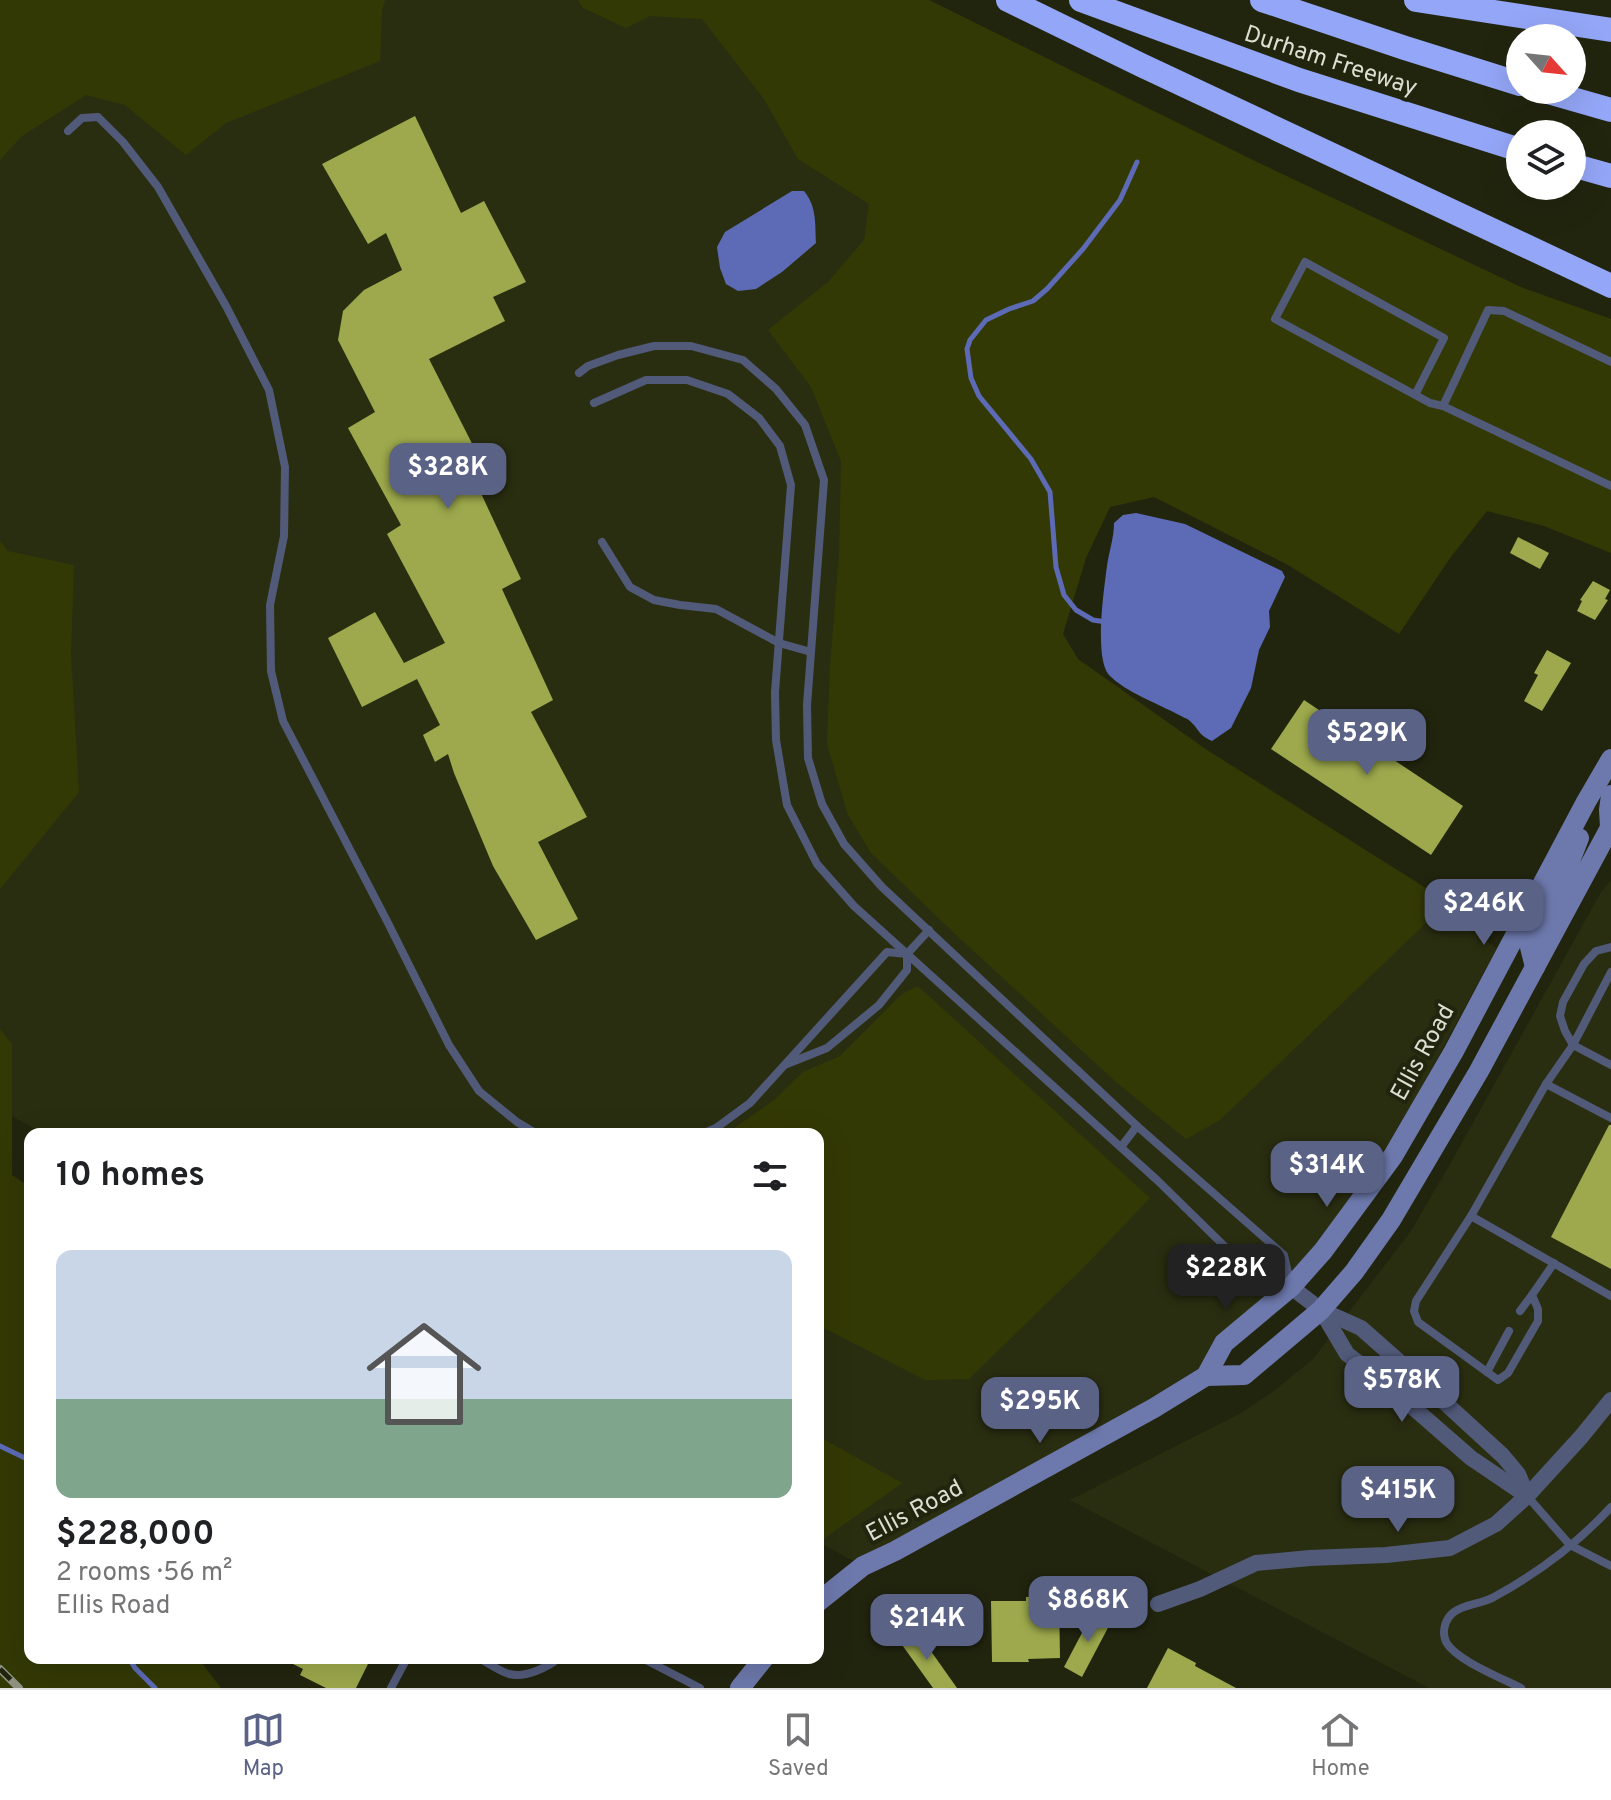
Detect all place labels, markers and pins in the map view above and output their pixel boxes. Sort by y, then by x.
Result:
pin: $328K [392,443,504,511]
pin: $529K [1311,709,1423,777]
pin: $246K [1428,879,1540,947]
pin: $314K [1271,1141,1383,1209]
pin: $228K [1170,1244,1282,1312]
pin: $578K [1346,1356,1458,1424]
pin: $295K [984,1377,1096,1445]
pin: $415K [1342,1466,1454,1534]
pin: $868K [1032,1576,1144,1644]
pin: $214K [871,1594,983,1662]

